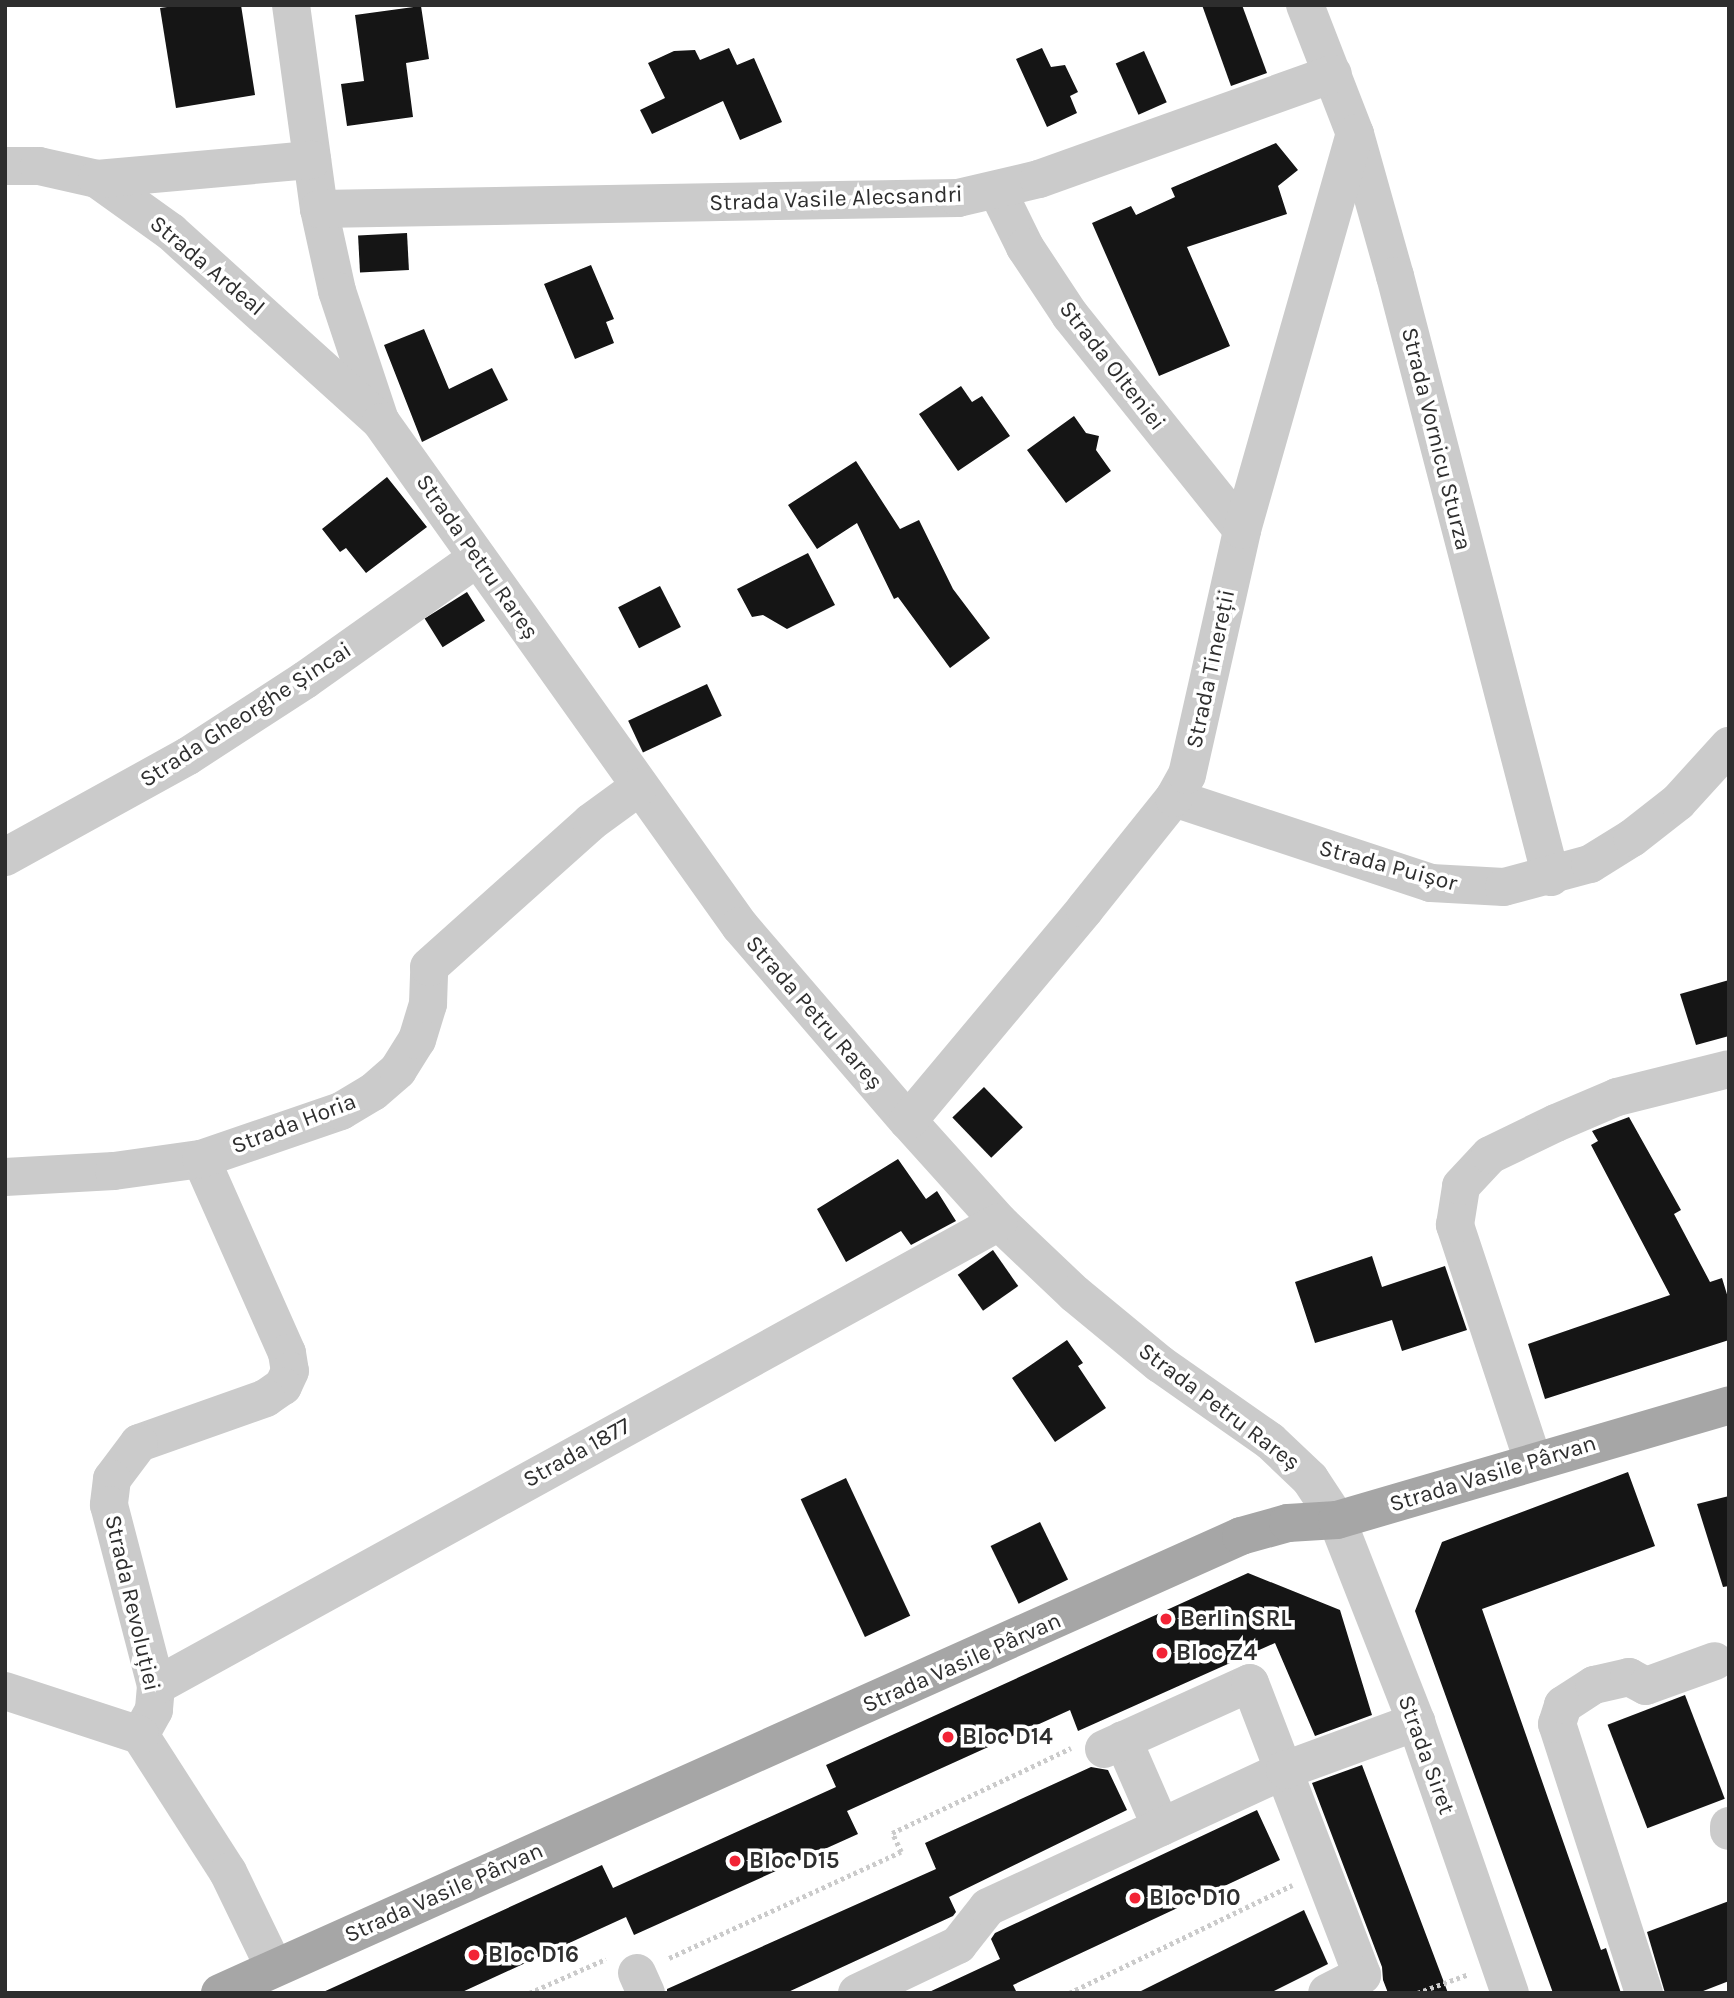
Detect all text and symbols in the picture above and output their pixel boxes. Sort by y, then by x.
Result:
street label: Strada Vasile Alecsandri [709,181,963,217]
street label: Strada Ardeal [144,210,270,322]
street label: Strada Olteniei [1053,296,1171,436]
street label: Strada Vornicu Sturza [1395,325,1477,553]
street label: Strada Petru Rareș [410,469,544,645]
street label: Strada Tinereții [1181,587,1241,751]
street label: Strada Gheorghe Șincai [135,636,357,794]
street label: Strada Puișor [1316,834,1460,898]
street label: Strada Petru Rareș [740,930,888,1096]
street label: Strada Horia [228,1088,360,1160]
street label: Strada Petru Rareș [1133,1337,1305,1477]
street label: Strada 1877 [518,1412,636,1494]
street label: Strada Vasile Pârvan [1386,1429,1600,1519]
street label: Strada Revoluției [98,1512,166,1694]
place label: Berlin SRL [1180,1605,1292,1633]
street label: Strada Vasile Pârvan [858,1607,1066,1719]
marker: Berlin SRL [1158,1611,1174,1627]
place label: Bloc Z4 [1176,1639,1257,1667]
marker: Bloc Z4 [1154,1645,1170,1661]
street label: Strada Siret [1392,1692,1460,1818]
place label: Bloc D14 [962,1723,1053,1751]
marker: Bloc D14 [940,1729,956,1745]
street label: Strada Vasile Pârvan [340,1837,548,1949]
place label: Bloc D15 [749,1847,839,1875]
marker: Bloc D15 [727,1853,743,1869]
place label: Bloc D10 [1149,1884,1240,1912]
marker: Bloc D10 [1127,1890,1143,1906]
place label: Bloc D16 [488,1941,579,1969]
marker: Bloc D16 [466,1947,482,1963]

